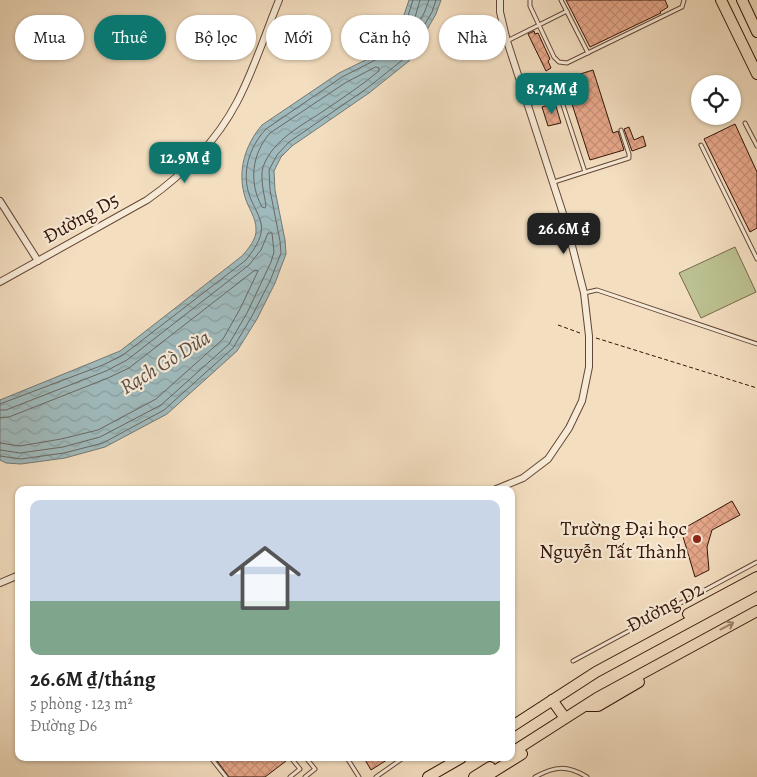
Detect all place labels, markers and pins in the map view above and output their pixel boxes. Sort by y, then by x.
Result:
pin: 8.74M ₫ [506,72,598,115]
pin: 12.9M ₫ [139,142,231,184]
pin: 26.6M ₫ [518,212,610,255]
place label: Trường Đại học Nguyễn Tất Thành [539,515,687,565]
marker: Trường Đại học Nguyễn Tất Thành [691,533,703,545]

